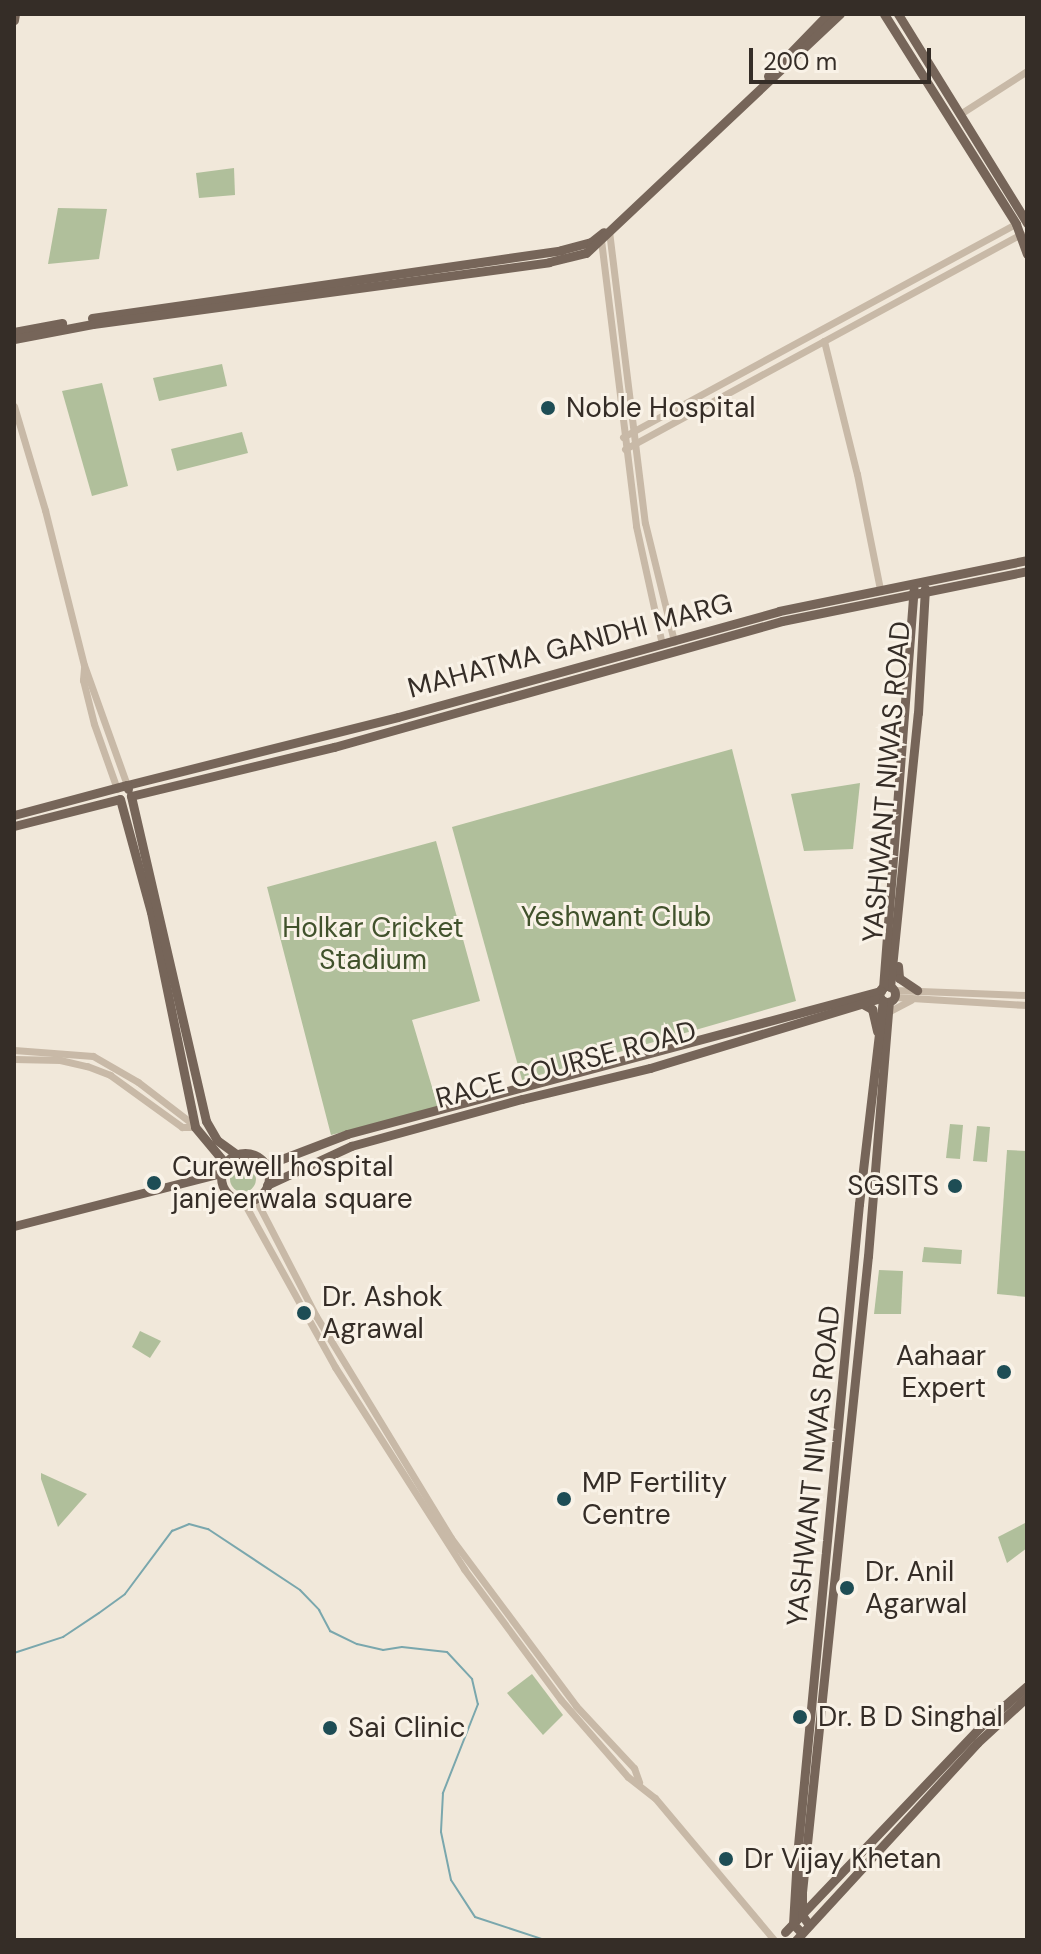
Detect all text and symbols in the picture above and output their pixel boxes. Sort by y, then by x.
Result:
scale bar [753,32,935,82]
text: 200 m [763,46,837,77]
place label: Noble Hospital [566,391,756,425]
marker: Noble Hospital [537,397,559,419]
street label: MAHATMA GANDHI MARG [404,587,736,705]
street label: YASHWANT NIWAS ROAD [856,620,918,944]
park label: Yeshwant Club [521,900,711,934]
park label: Holkar Cricket Stadium [282,911,464,977]
street label: RACE COURSE ROAD [432,1014,700,1116]
place label: Curewell hospital janjeerwala square [172,1150,413,1216]
place label: SGSITS [847,1169,939,1203]
marker: Curewell hospital janjeerwala square [143,1172,165,1194]
marker: SGSITS [946,1177,964,1195]
place label: Dr. Ashok Agrawal [322,1280,443,1346]
marker: Dr. Ashok Agrawal [293,1302,315,1324]
street label: YASHWANT NIWAS ROAD [780,1304,848,1628]
place label: Aahaar Expert [896,1339,986,1405]
marker: Aahaar Expert [993,1361,1015,1383]
place label: MP Fertility Centre [582,1466,727,1532]
marker: MP Fertility Centre [553,1488,575,1510]
place label: Dr. Anil Agarwal [865,1555,967,1621]
marker: Dr. Anil Agarwal [836,1577,858,1599]
place label: Dr. B D Singhal [818,1700,1003,1734]
marker: Dr. B D Singhal [789,1706,811,1728]
place label: Sai Clinic [348,1711,465,1745]
marker: Sai Clinic [319,1717,341,1739]
place label: Dr Vijay Khetan [744,1842,941,1876]
marker: Dr Vijay Khetan [715,1848,737,1870]

